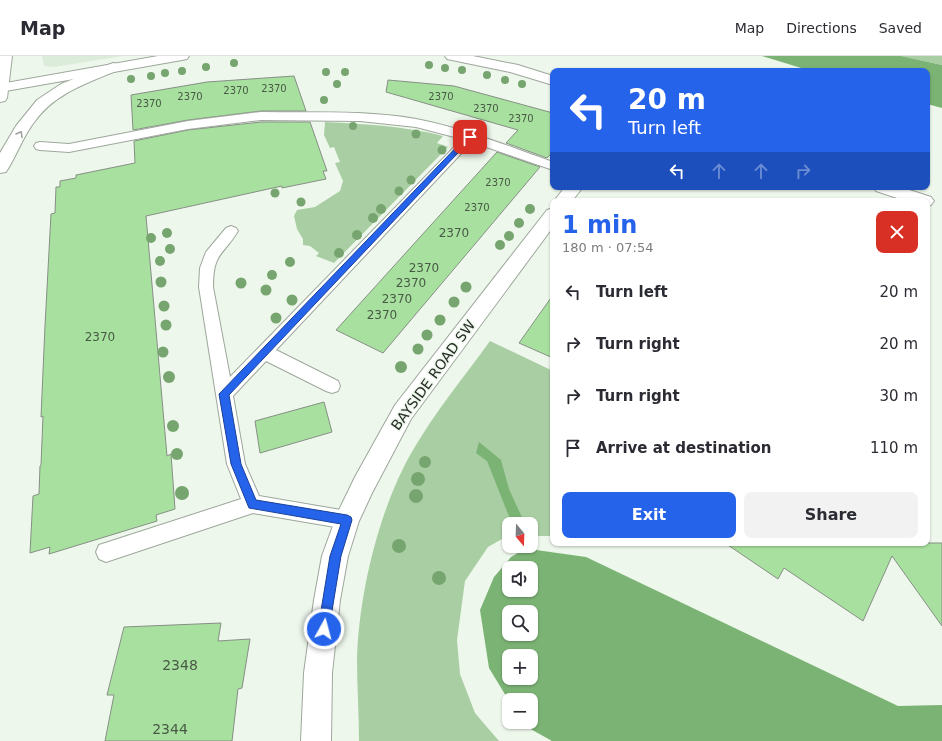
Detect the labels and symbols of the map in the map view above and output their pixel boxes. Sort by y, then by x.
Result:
house number: 2370 [261,83,287,94]
house number: 2370 [223,85,249,96]
house number: 2370 [177,91,203,102]
house number: 2370 [428,91,454,102]
house number: 2370 [136,98,162,109]
house number: 2370 [473,103,499,114]
house number: 2370 [508,113,534,124]
pin [453,120,487,154]
one-way arrow [15,131,22,138]
house number: 2370 [485,177,511,188]
house number: 2370 [464,202,490,213]
house number: 2370 [439,226,469,240]
house number: 2370 [409,261,439,275]
house number: 2370 [396,276,426,290]
house number: 2370 [382,292,412,306]
house number: 2370 [367,308,397,322]
street label: BAYSIDE ROAD SW [388,317,478,433]
house number: 2370 [85,330,115,344]
north arrow [502,517,538,553]
position arrow [303,608,345,650]
house number: 2348 [162,657,198,673]
house number: 2344 [152,721,188,737]

